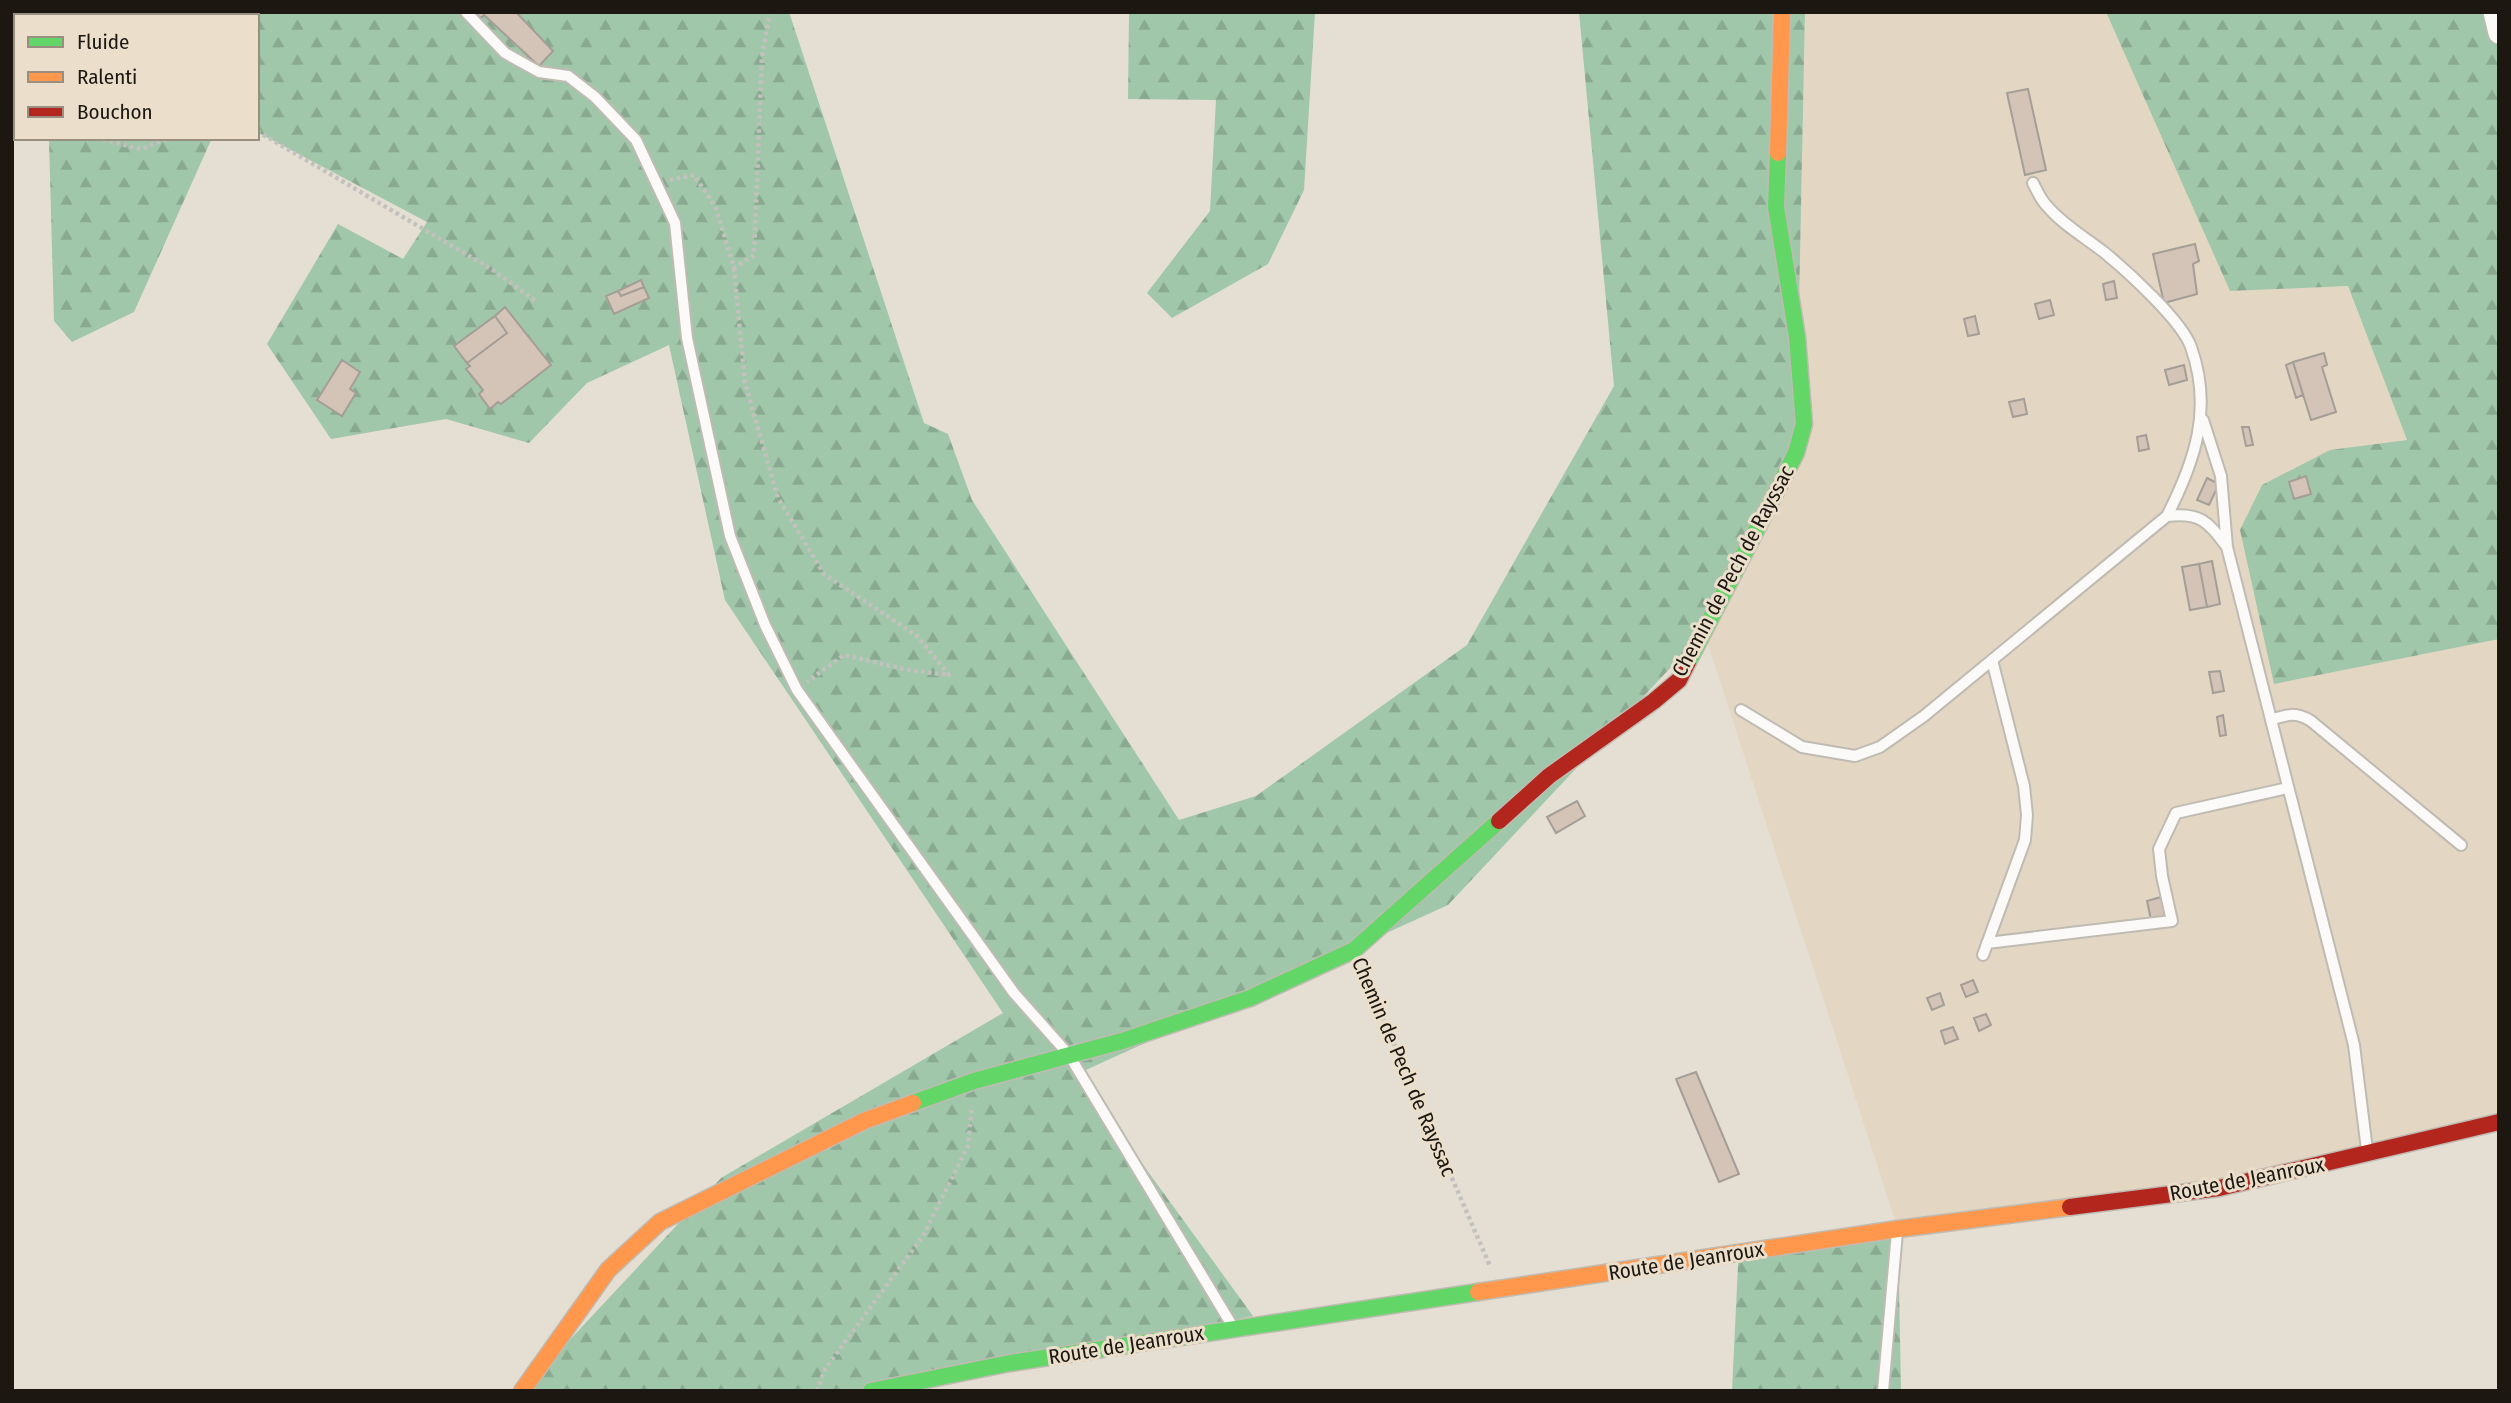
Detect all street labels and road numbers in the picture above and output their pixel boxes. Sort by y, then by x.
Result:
street label: Chemin de Pech de Rayssac [1666,461,1800,681]
street label: Chemin de Pech de Rayssac [1346,954,1462,1180]
street label: Route de Jeanroux [2168,1151,2327,1207]
street label: Route de Jeanroux [1607,1236,1766,1286]
street label: Route de Jeanroux [1047,1320,1206,1370]

